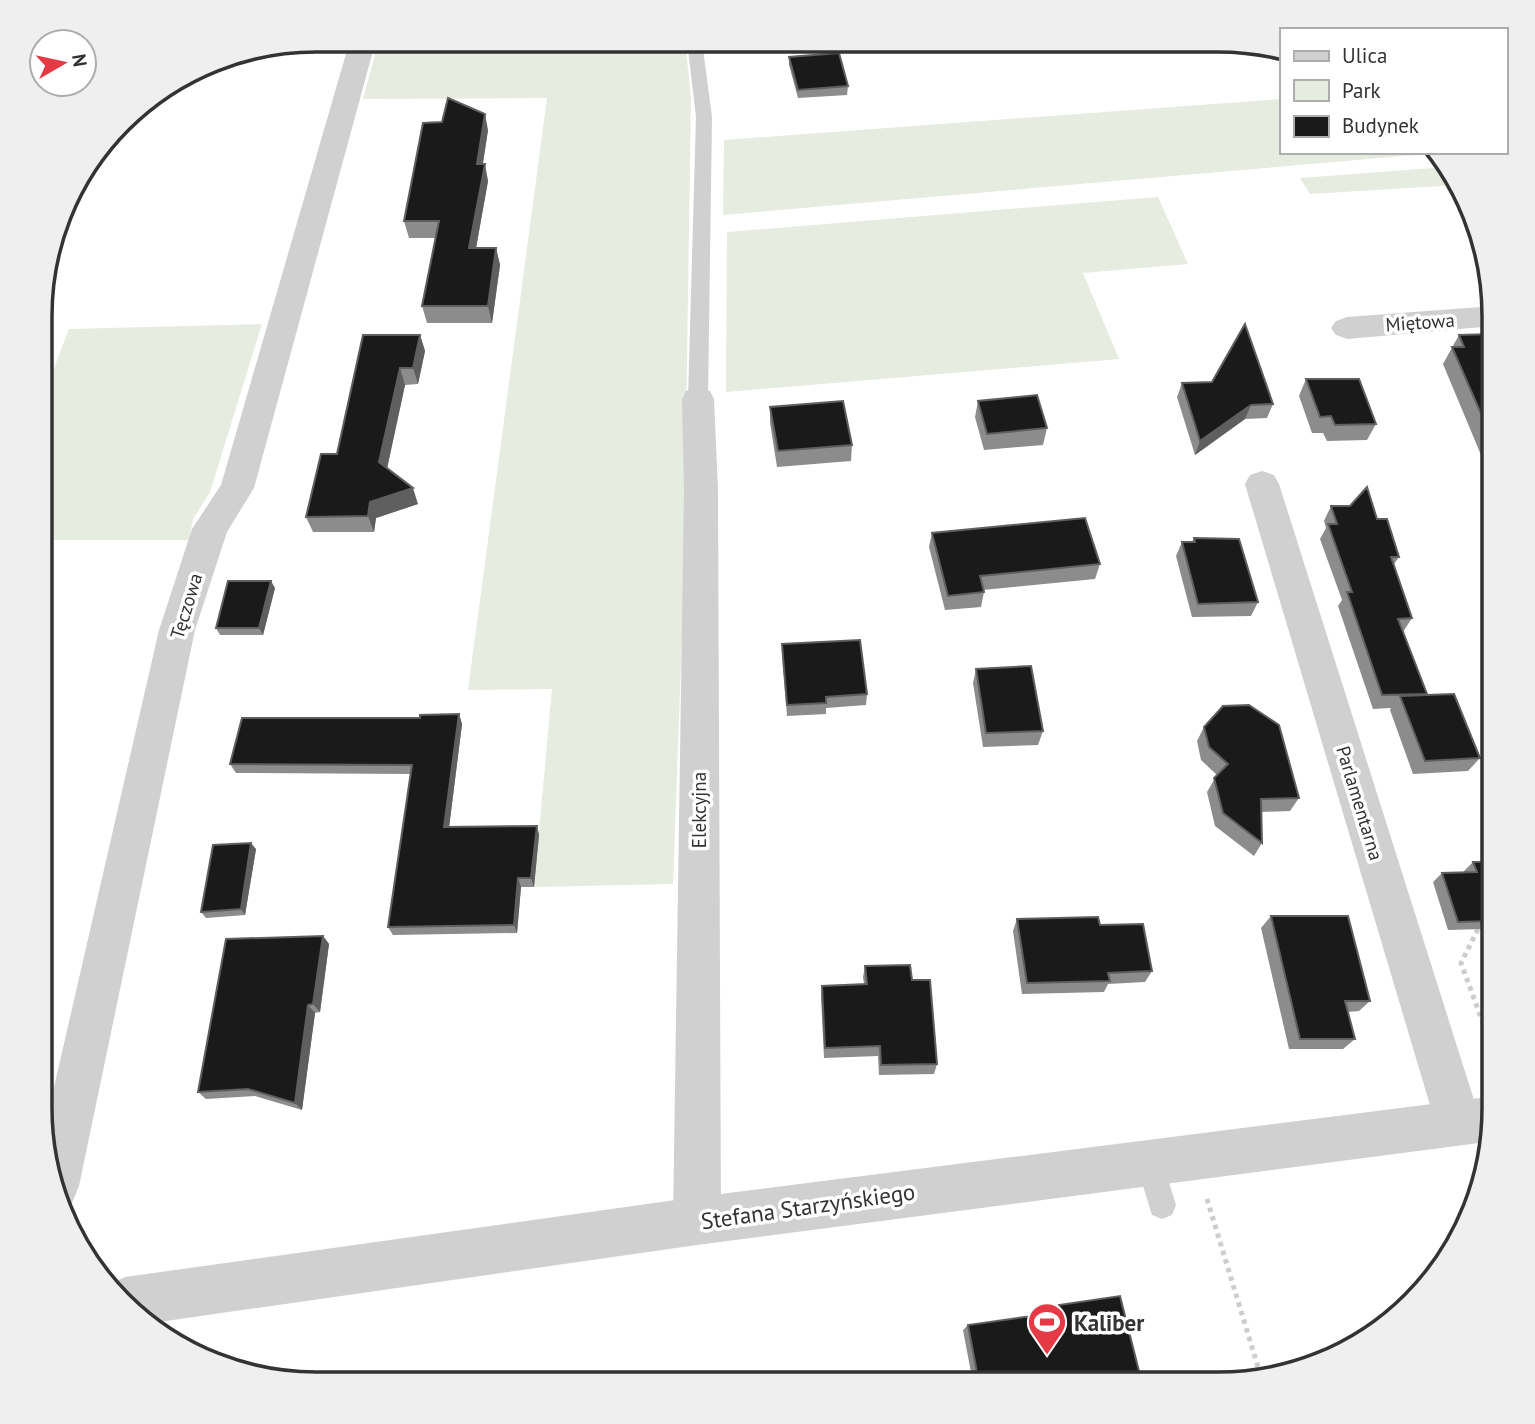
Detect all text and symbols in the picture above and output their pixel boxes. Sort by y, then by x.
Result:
north arrow [28,28,98,98]
legend [1280,28,1507,154]
text: Ulica [1342,42,1387,69]
text: N [67,52,93,68]
text: Park [1342,77,1381,104]
text: Budynek [1342,112,1419,139]
street label: Miętowa [1385,308,1455,336]
street label: Tęczowa [165,570,207,642]
street label: Parlamentarna [1331,743,1389,863]
street label: Elekcyjna [687,772,711,848]
street label: Stefana Starzyńskiego [699,1177,917,1235]
sports icon: Kaliber [1026,1301,1068,1356]
place label: Kaliber [1074,1308,1145,1337]

